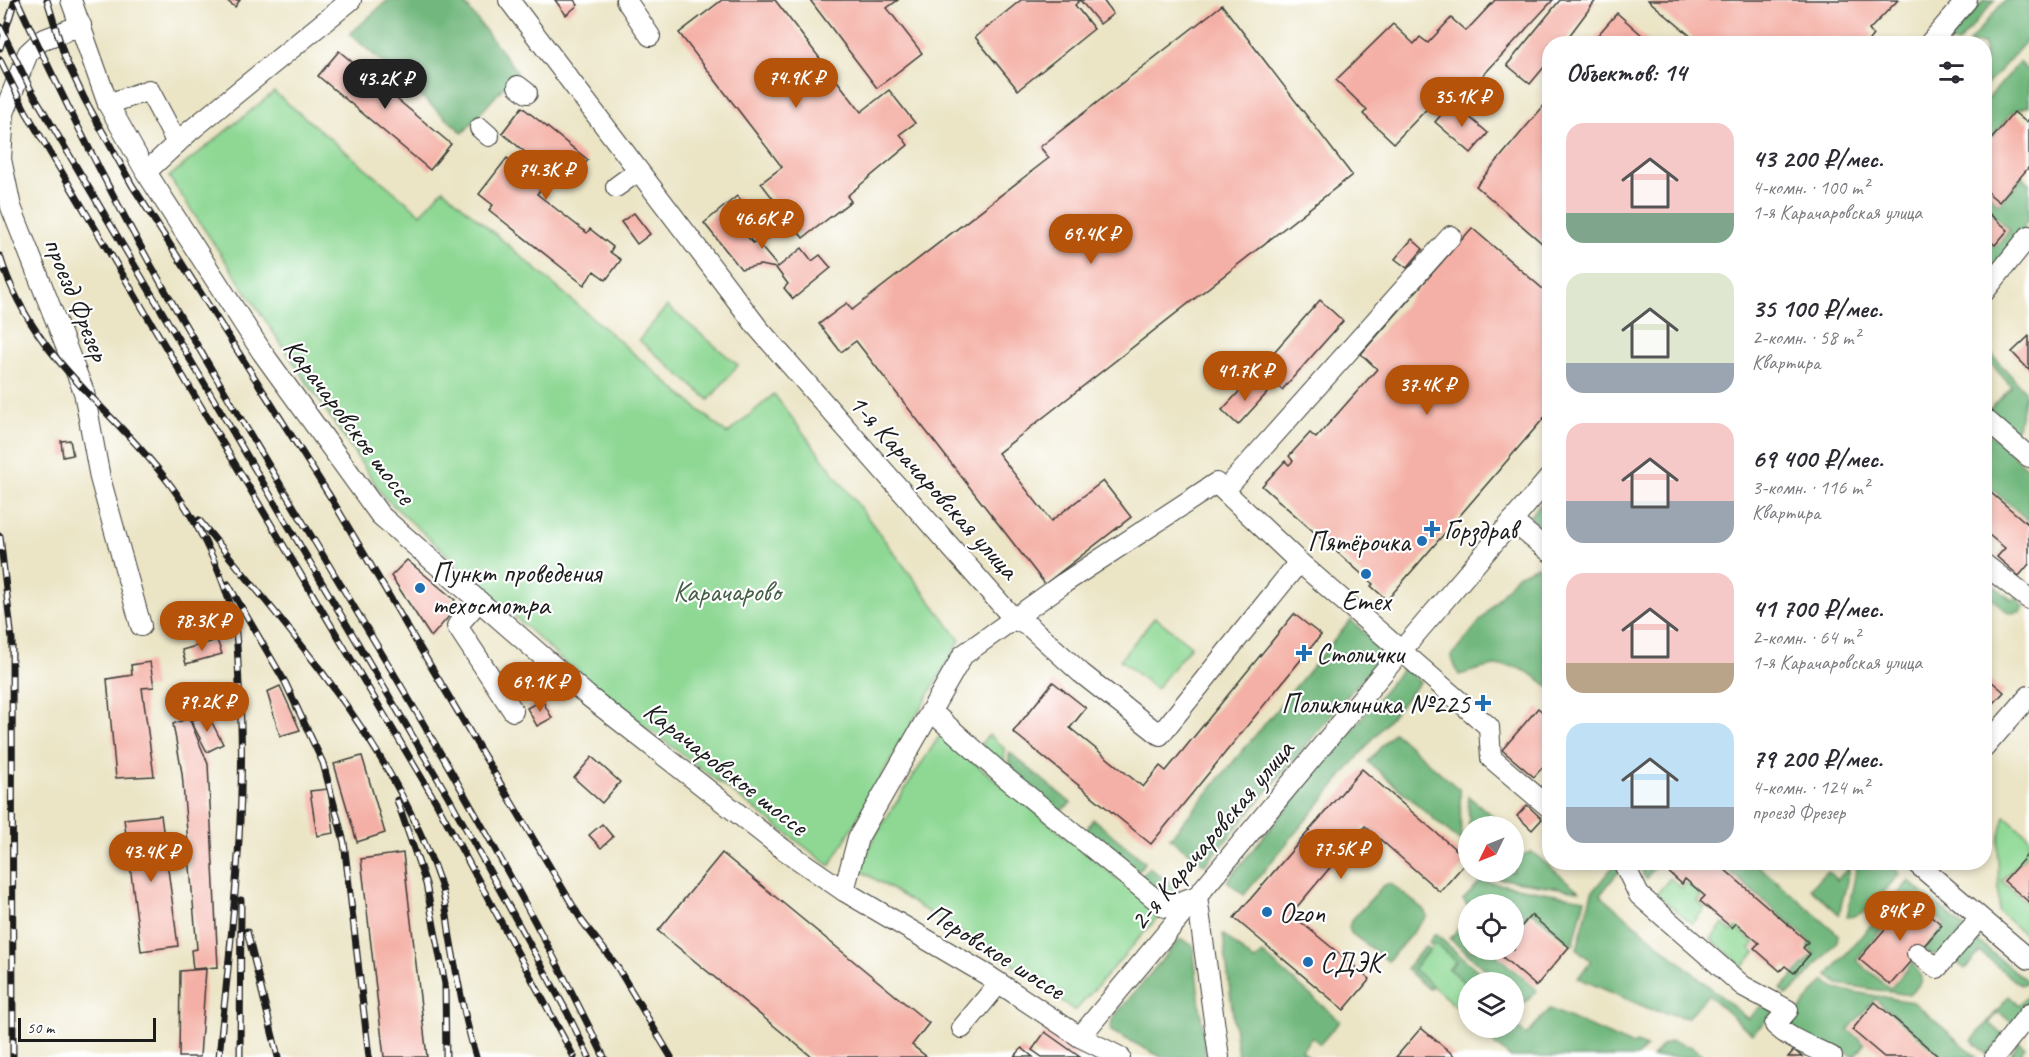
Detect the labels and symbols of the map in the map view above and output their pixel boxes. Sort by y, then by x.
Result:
pin: 74.9K ₽ [741,58,851,109]
pin: 43.2K ₽ [330,59,440,110]
pin: 35.1K ₽ [1407,77,1517,128]
pin: 74.3K ₽ [491,150,601,201]
pin: 46.6K ₽ [707,199,817,250]
pin: 69.4K ₽ [1036,214,1146,265]
street label: проезд Фрезер [36,232,118,367]
street label: Карачаровское шоссе [276,331,425,513]
pin: 41.7K ₽ [1190,351,1300,402]
pin: 37.4K ₽ [1372,365,1482,416]
street label: 1-я Карачаровская улица [841,386,1028,587]
place label: Горздрав [1444,512,1522,547]
marker: Горздрав [1425,522,1439,536]
place label: Пятёрочка [1307,524,1412,559]
marker: Пятёрочка [1415,534,1429,548]
place label: Пункт проведения техосмотра [432,555,603,622]
marker: Emex [1359,567,1373,581]
park label: Карачарово [673,574,784,609]
marker: Пункт проведения техосмотра [413,581,427,595]
place label: Emex [1341,583,1393,618]
pin: 78.3K ₽ [147,601,257,652]
place label: Столички [1316,636,1407,671]
marker: Столички [1297,646,1311,660]
pin: 69.1K ₽ [485,662,595,713]
pin: 79.2K ₽ [152,682,262,733]
place label: Поликлиника №225 [1281,686,1471,721]
street label: Карачаровское шоссе [637,693,817,844]
marker: Поликлиника №225 [1474,694,1492,712]
street label: 2-я Карачаровская улица [1121,731,1302,937]
north arrow [1458,816,1524,882]
pin: 77.5K ₽ [1286,829,1396,880]
pin: 43.4K ₽ [96,832,206,883]
pin: 84K ₽ [1858,891,1942,942]
street label: Перовское шоссе [921,895,1073,1008]
place label: Ozon [1279,895,1325,930]
marker: Ozon [1260,905,1274,919]
place label: СДЭК [1320,945,1387,980]
marker: СДЭК [1301,955,1315,969]
scale bar [18,1015,156,1042]

